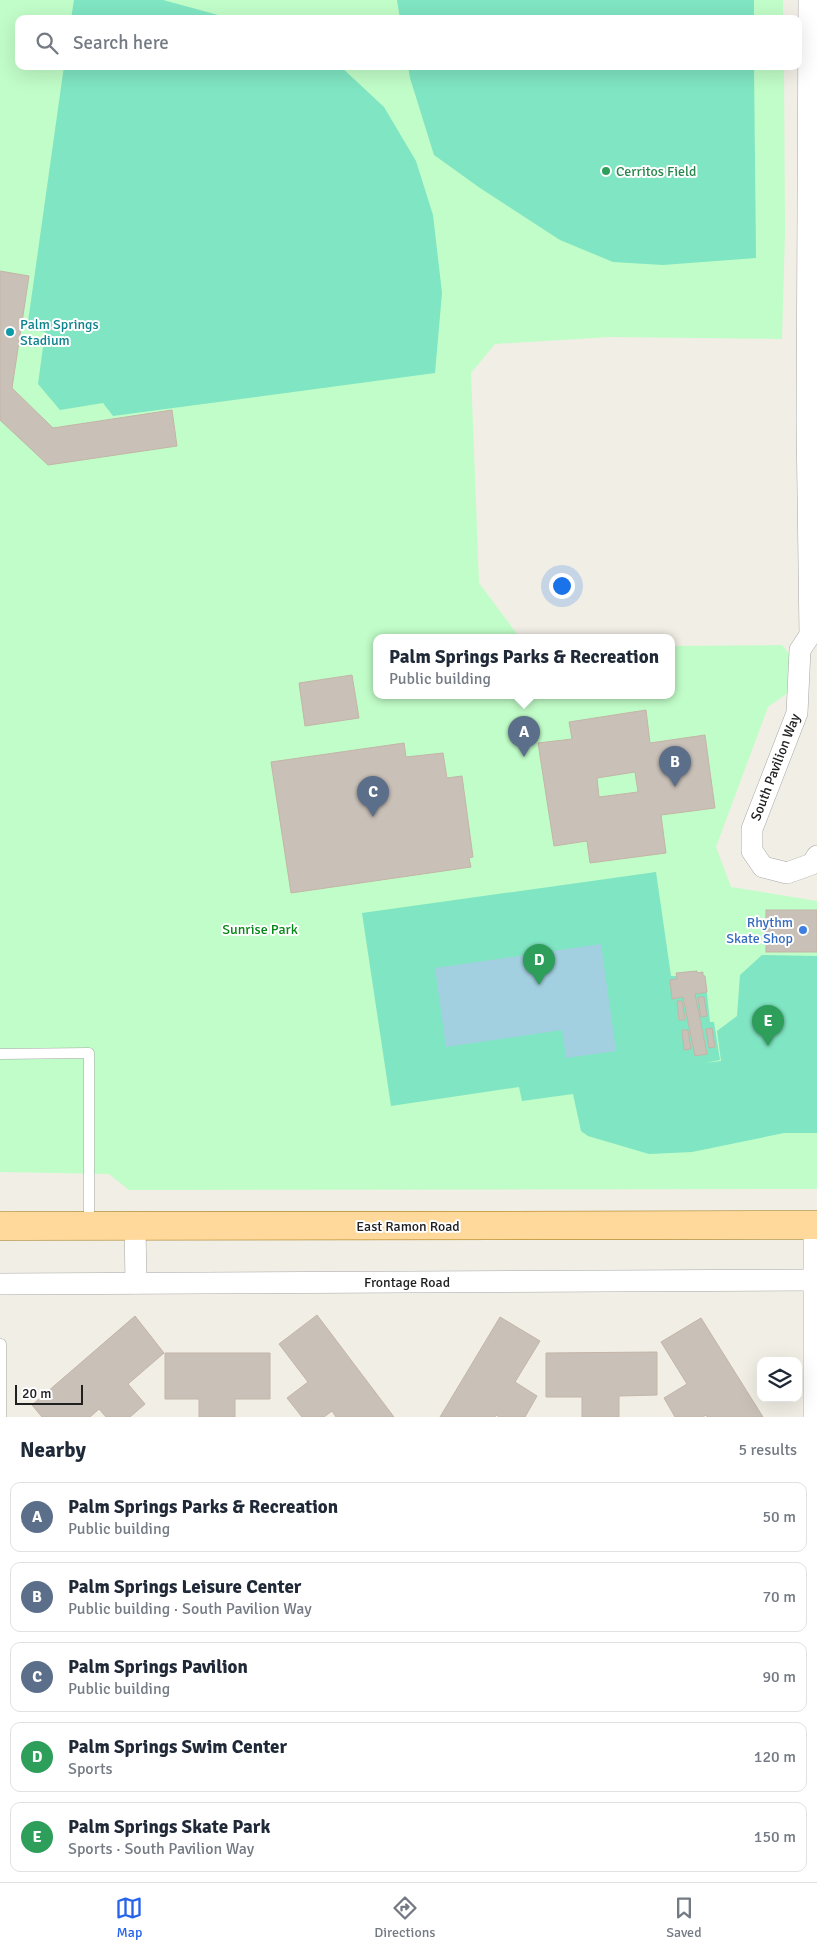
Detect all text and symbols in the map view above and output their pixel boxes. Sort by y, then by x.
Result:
search box [15,15,802,70]
icon: search [33,29,61,57]
text: Search here [73,31,169,55]
place label: Cerritos Field [616,163,696,180]
marker: Cerritos Field [600,165,612,177]
place label: Palm Springs Stadium [20,316,99,349]
marker: Palm Springs Stadium [4,326,16,338]
your location [549,573,575,599]
popup [373,634,675,699]
text: Palm Springs Parks & Recreation [389,645,659,669]
text: Public building [389,669,491,689]
street label: South Pavilion Way [747,711,804,823]
pin: A [508,716,540,757]
pin: B [659,746,691,787]
pin: C [357,776,389,817]
place label: Rhythm Skate Shop [726,914,793,947]
park label: Sunrise Park [222,921,298,938]
marker: Rhythm Skate Shop [797,924,809,936]
pin: D [523,944,555,985]
pin: E [752,1005,784,1046]
street label: East Ramon Road [356,1218,460,1235]
street label: Frontage Road [364,1274,450,1291]
map controls [757,1357,802,1402]
button: layers [757,1357,802,1402]
scale bar [15,1382,82,1405]
text: 20 m [22,1385,51,1402]
text: Nearby [20,1437,86,1463]
text: 5 results [738,1440,797,1460]
text: Palm Springs Parks & Recreation [68,1495,338,1519]
text: A [32,1507,42,1527]
text: 50 m [762,1507,796,1527]
text: Public building [68,1519,170,1539]
text: Palm Springs Leisure Center [68,1575,301,1599]
text: B [32,1587,42,1607]
text: 70 m [762,1587,796,1607]
text: Public building · South Pavilion Way [68,1599,312,1619]
text: Palm Springs Pavilion [68,1655,248,1679]
text: C [32,1667,42,1687]
text: 90 m [762,1667,796,1687]
text: Public building [68,1679,170,1699]
text: Palm Springs Swim Center [68,1735,287,1759]
text: D [32,1747,42,1767]
text: 120 m [754,1747,796,1767]
text: Sports [68,1759,113,1779]
text: Palm Springs Skate Park [68,1815,270,1839]
text: E [32,1827,42,1847]
text: 150 m [754,1827,796,1847]
text: Sports · South Pavilion Way [68,1839,254,1859]
tab: Map [115,1894,143,1941]
tab: Directions [374,1894,435,1941]
tab: Saved [666,1894,702,1941]

